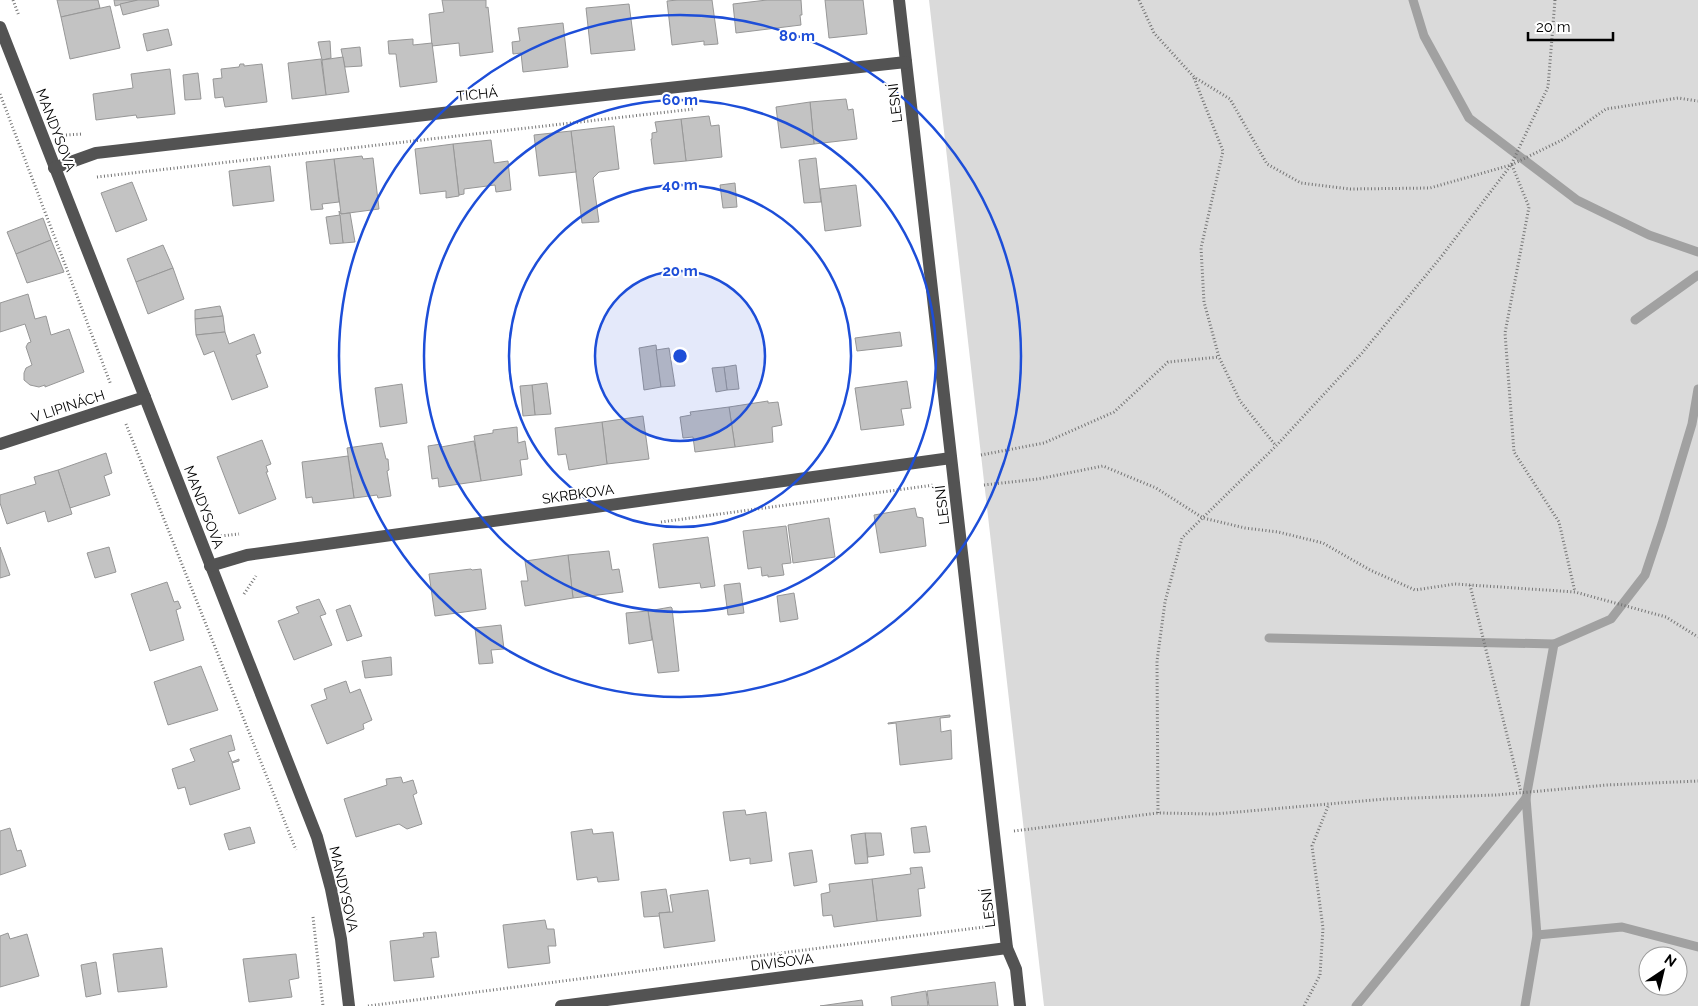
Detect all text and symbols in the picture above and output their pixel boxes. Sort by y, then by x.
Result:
scale bar [1528,10,1613,42]
text: 20 m [1536,18,1571,36]
text: 80 m [779,27,815,45]
street label: LESNÍ [884,82,905,124]
street label: TICHÁ [455,83,499,104]
street label: MANDYSOVA [33,86,79,174]
text: 60 m [662,91,698,109]
text: 40 m [662,176,698,194]
text: 20 m [662,262,698,280]
centre of rings [671,347,689,365]
street label: V LIPINÁCH [29,386,107,425]
street label: MANDYSOVA [181,463,227,551]
street label: SKRBKOVA [541,481,616,507]
street label: LESNÍ [931,484,952,526]
street label: MANDYSOVA [326,845,362,934]
street label: LESNÍ [977,887,998,929]
north arrow [1638,946,1688,996]
street label: DIVIŠOVA [749,948,815,974]
text: N [1661,951,1679,970]

